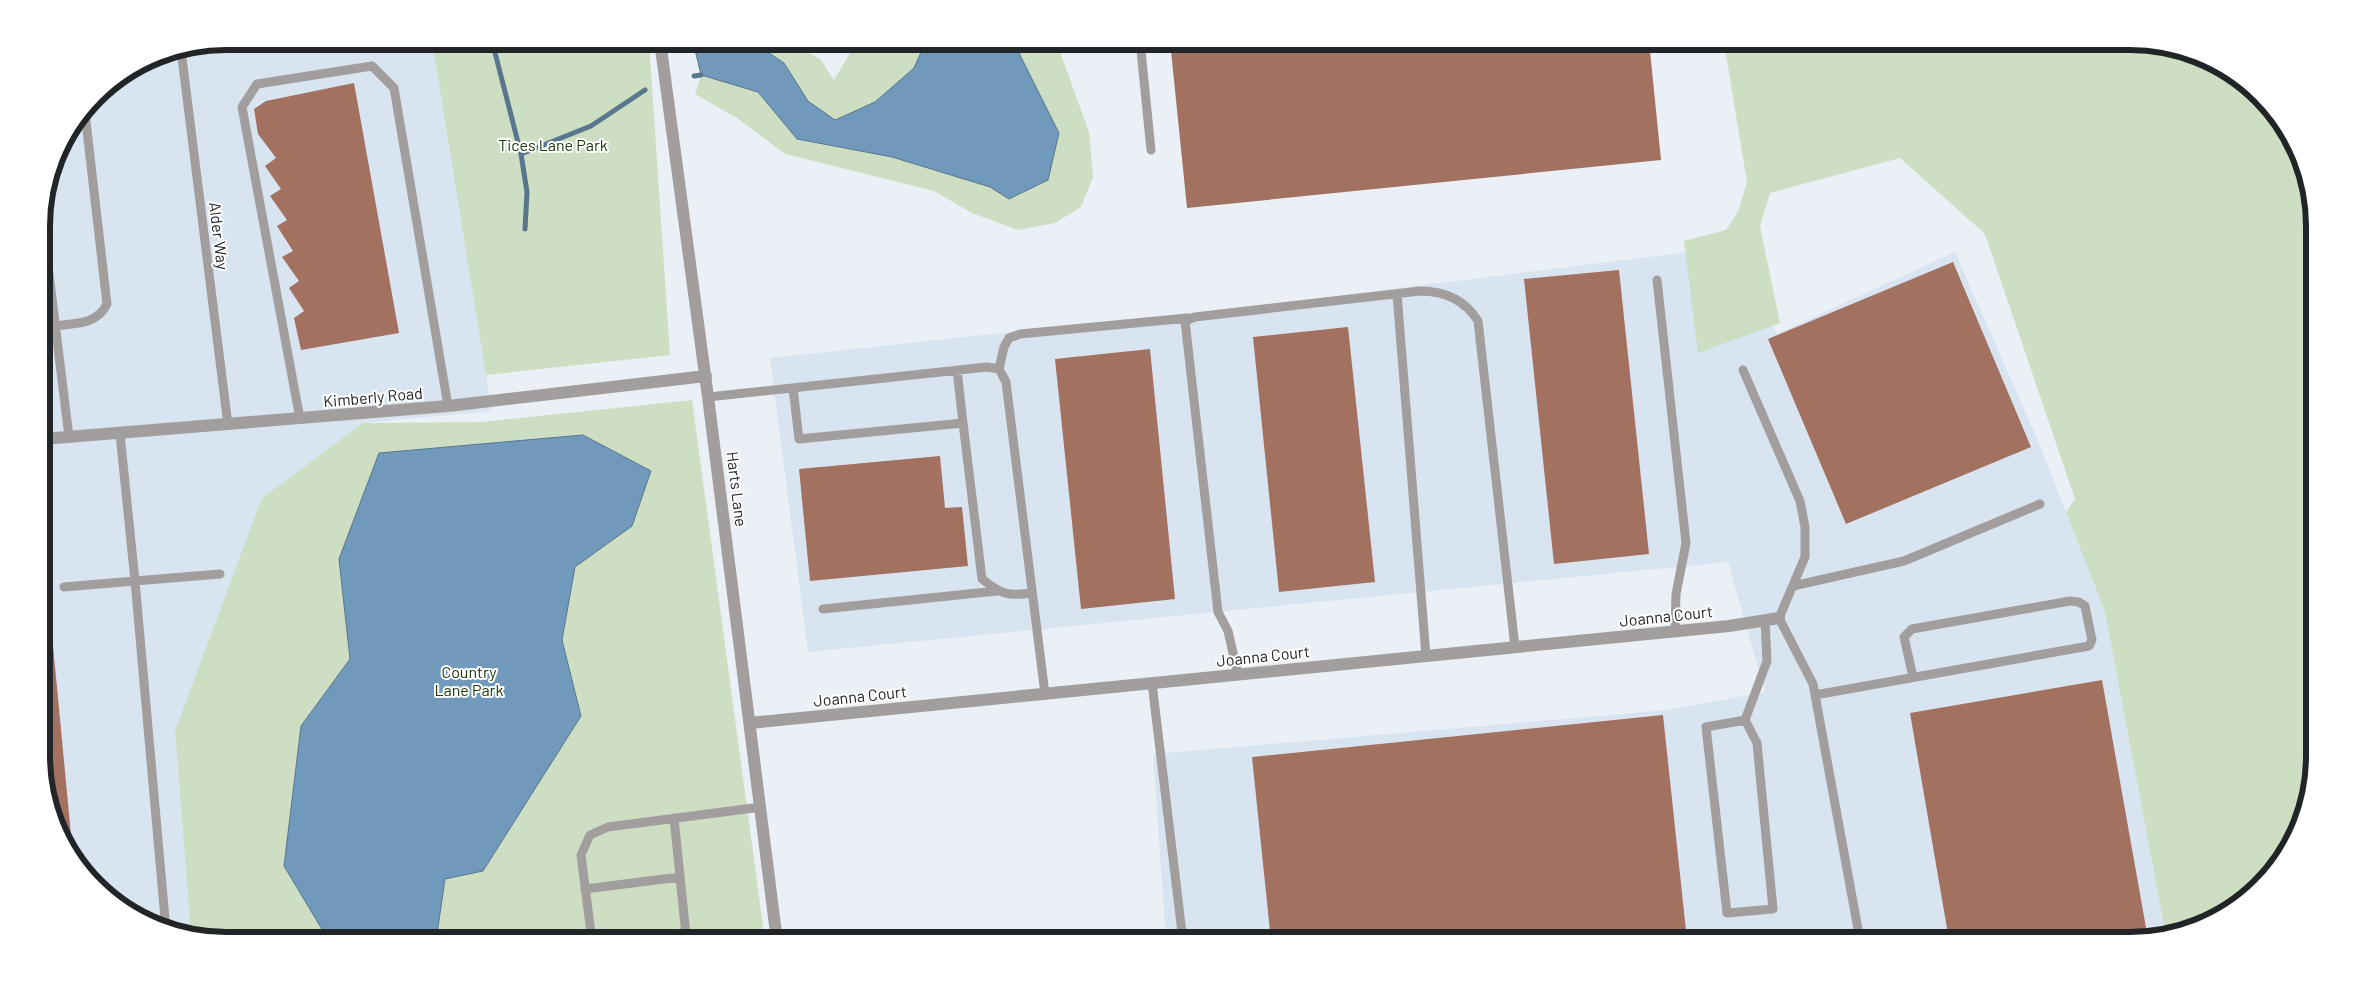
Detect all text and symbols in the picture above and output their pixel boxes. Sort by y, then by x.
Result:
park label: Tices Lane Park [498,135,608,154]
street label: Alder Way [206,201,233,272]
street label: Kimberly Road [322,383,423,410]
street label: Harts Lane [723,450,752,528]
street label: Joanna Court [1618,601,1713,630]
street label: Joanna Court [1215,641,1310,670]
park label: Country Lane Park [435,662,503,699]
street label: Joanna Court [812,681,907,710]

